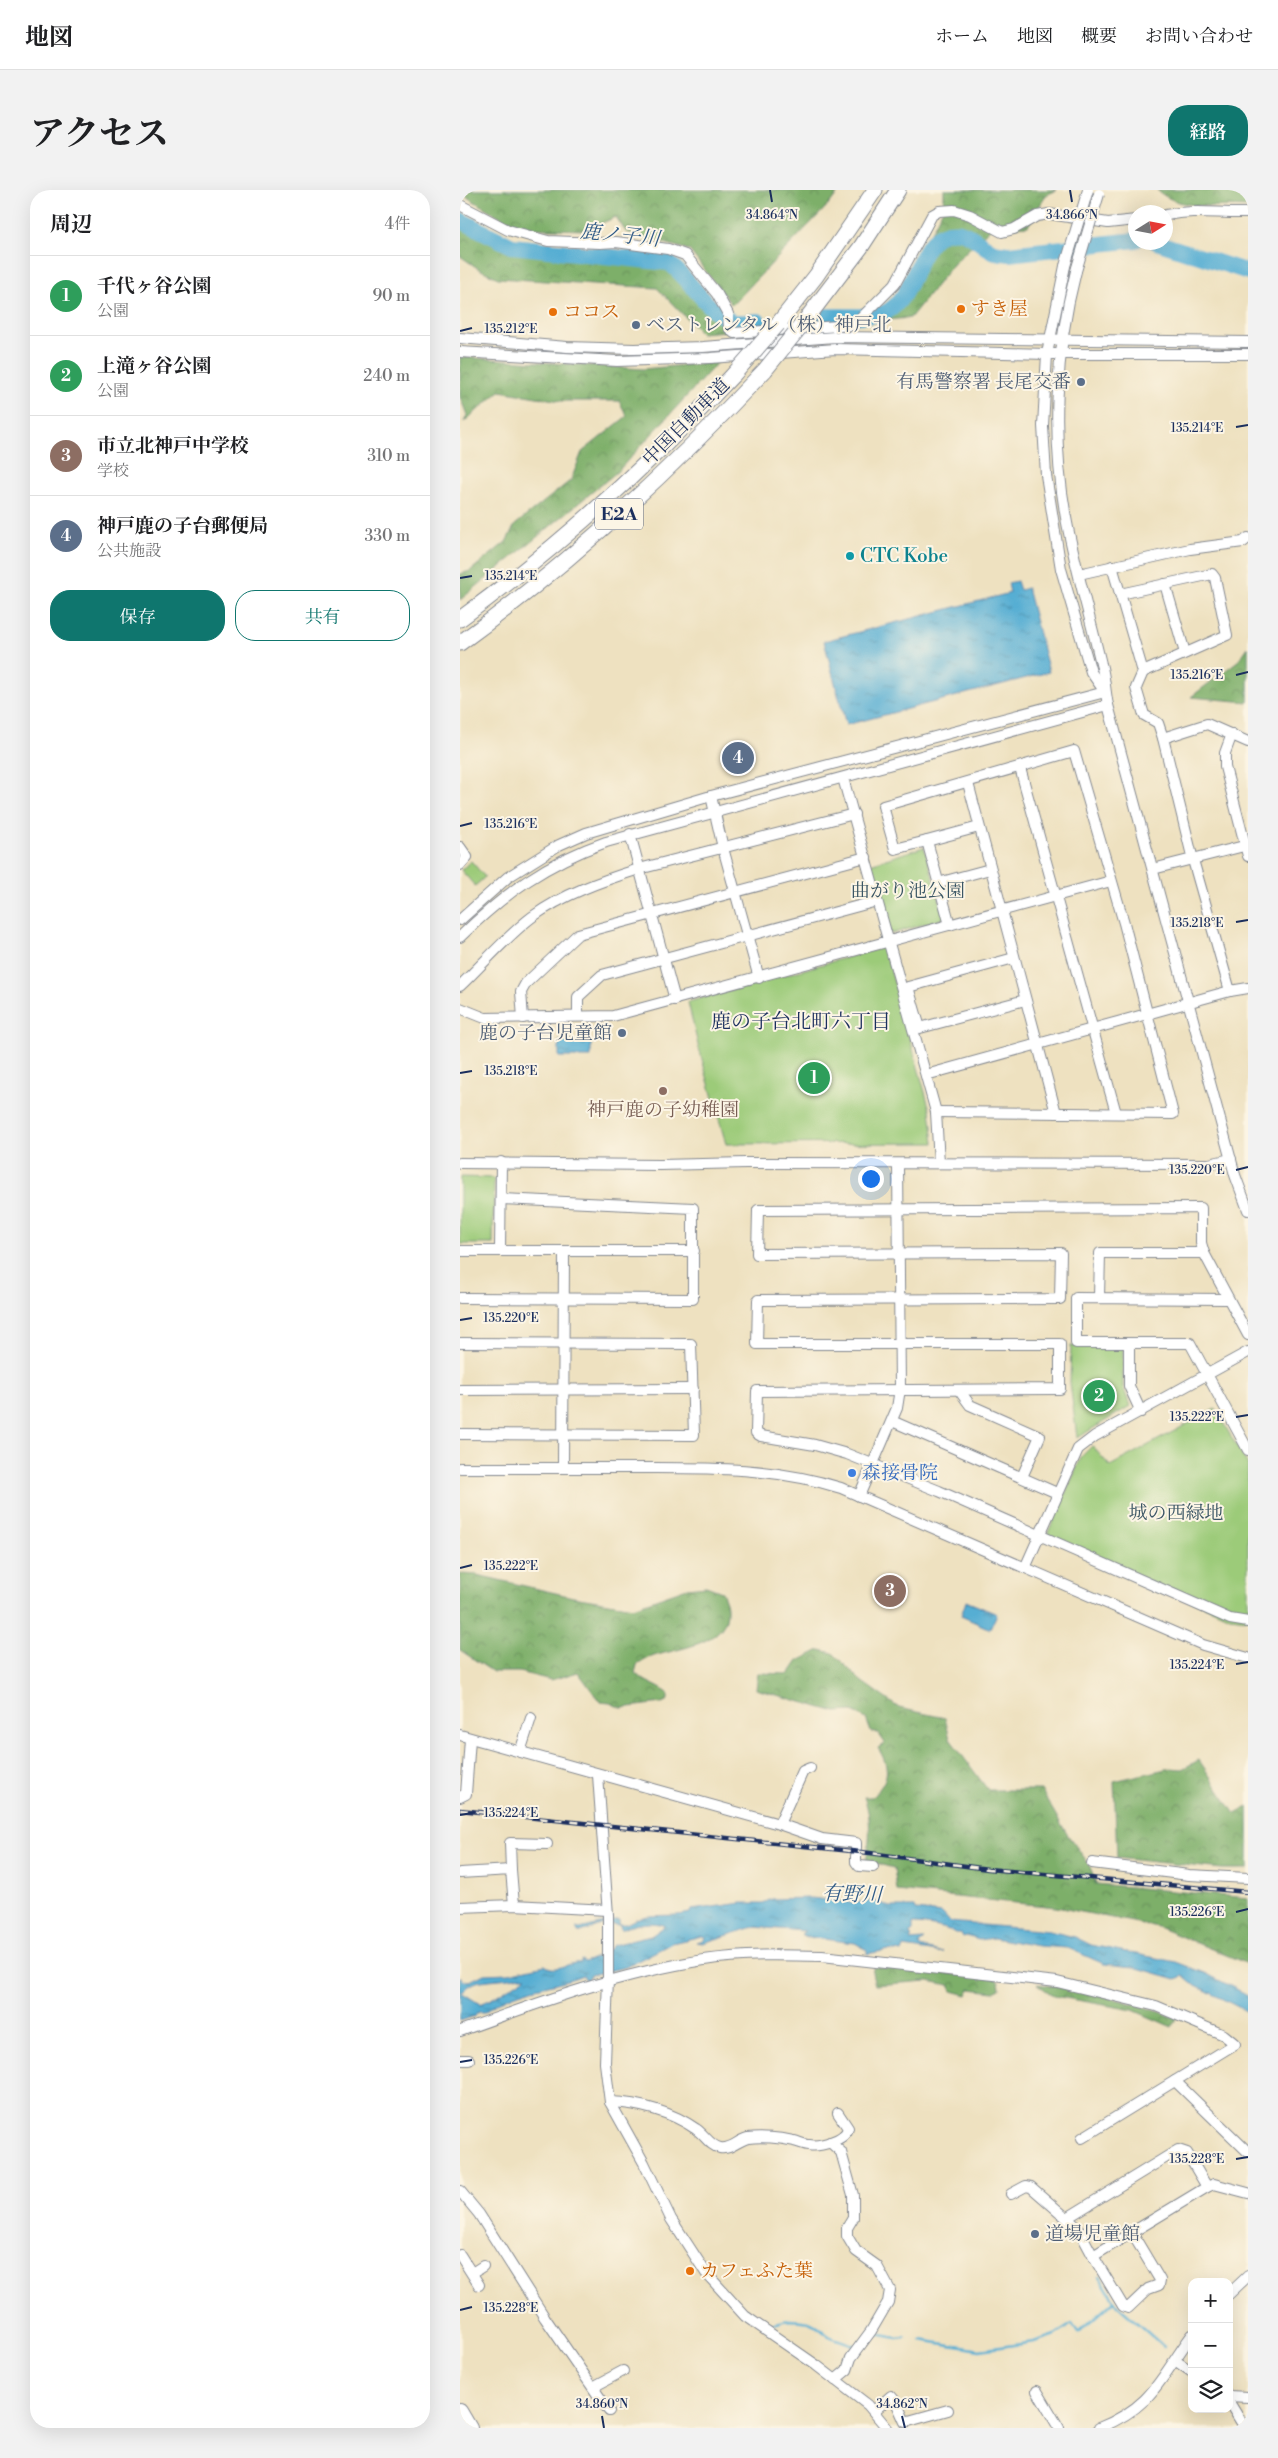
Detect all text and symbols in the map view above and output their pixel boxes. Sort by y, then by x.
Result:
text: 地図 [25,23,73,53]
text: ホーム [935,25,989,48]
text: 地図 [1017,25,1053,48]
text: 概要 [1081,25,1117,48]
text: お問い合わせ [1145,25,1253,48]
button: 経路 [1168,105,1248,156]
text: アクセス [30,113,169,156]
north arrow [1128,205,1173,250]
text: 34.864°N [746,208,798,223]
text: 34.866°N [1046,208,1098,223]
text: 周辺 [50,212,92,238]
text: 4件 [384,214,410,234]
water label: 鹿ノ子川 [579,219,663,253]
text: 千代ヶ谷公園 [97,274,211,298]
text: 1 [62,286,70,306]
text: 90 m [372,286,410,306]
place label: すき屋 [971,297,1028,321]
place label: ココス [563,300,620,324]
text: 公園 [97,301,129,321]
marker: すき屋 [955,303,967,315]
marker: ココス [547,306,559,318]
place label: ベストレンタル（株）神戸北 [646,313,892,337]
marker: ベストレンタル（株）神戸北 [630,319,642,331]
text: 135.212°E [484,322,538,337]
text: 上滝ヶ谷公園 [97,354,211,378]
text: 2 [61,366,71,386]
text: 240 m [363,366,410,386]
place label: 有馬警察署 長尾交番 [896,370,1071,394]
street label: 中国自動車道 [637,373,735,471]
marker: 有馬警察署 長尾交番 [1075,376,1087,388]
text: 公園 [97,381,129,401]
text: 135.214°E [1171,421,1223,436]
text: 市立北神戸中学校 [97,434,249,458]
text: 3 [61,446,71,466]
text: 310 m [367,446,410,466]
text: 学校 [97,461,129,481]
road number: E2A [595,498,643,529]
text: 神戸鹿の子台郵便局 [97,514,268,538]
text: 4 [61,526,71,546]
text: 330 m [364,526,410,546]
text: 公共施設 [97,541,161,561]
place label: CTC Kobe [860,544,948,568]
marker: CTC Kobe [844,550,856,562]
text: 135.214°E [485,569,537,584]
button: 保存 [50,590,225,641]
button: 共有 [235,590,410,641]
text: 135.216°E [1171,668,1223,683]
pin: 4 [722,739,754,777]
text: 135.216°E [485,817,537,832]
park label: 曲がり池公園 [851,879,965,903]
text: 135.218°E [1170,916,1224,931]
district label: 鹿の子台北町六丁目 [711,1010,891,1035]
place label: 鹿の子台児童館 [479,1021,612,1045]
marker: 鹿の子台児童館 [616,1027,628,1039]
pin: 1 [798,1059,830,1097]
text: 135.218°E [484,1064,538,1079]
marker: 神戸鹿の子幼稚園 [657,1085,669,1097]
place label: 神戸鹿の子幼稚園 [587,1098,739,1122]
text: 135.220°E [1169,1163,1225,1178]
your location [858,1166,884,1192]
text: 135.220°E [483,1311,539,1326]
pin: 2 [1083,1377,1115,1415]
text: 135.222°E [1170,1410,1224,1425]
place label: 森接骨院 [862,1461,938,1485]
marker: 森接骨院 [846,1467,858,1479]
park label: 城の西緑地 [1128,1501,1224,1525]
text: 135.222°E [484,1559,538,1574]
pin: 3 [874,1572,906,1610]
text: 135.224°E [1170,1658,1224,1673]
text: 135.224°E [484,1806,538,1821]
water label: 有野川 [822,1881,884,1909]
text: 135.226°E [1170,1905,1224,1920]
text: 135.226°E [484,2053,538,2068]
text: 135.228°E [1170,2152,1224,2167]
place label: 道場児童館 [1045,2222,1140,2246]
marker: 道場児童館 [1029,2228,1041,2240]
place label: カフェふた葉 [700,2259,813,2283]
marker: カフェふた葉 [684,2265,696,2277]
map controls [1188,2278,1233,2413]
button: + [1188,2278,1233,2323]
text: 135.228°E [484,2301,538,2316]
button: − [1188,2323,1233,2368]
button: layers [1188,2368,1233,2413]
text: 34.860°N [576,2397,628,2412]
text: 34.862°N [876,2397,928,2412]

